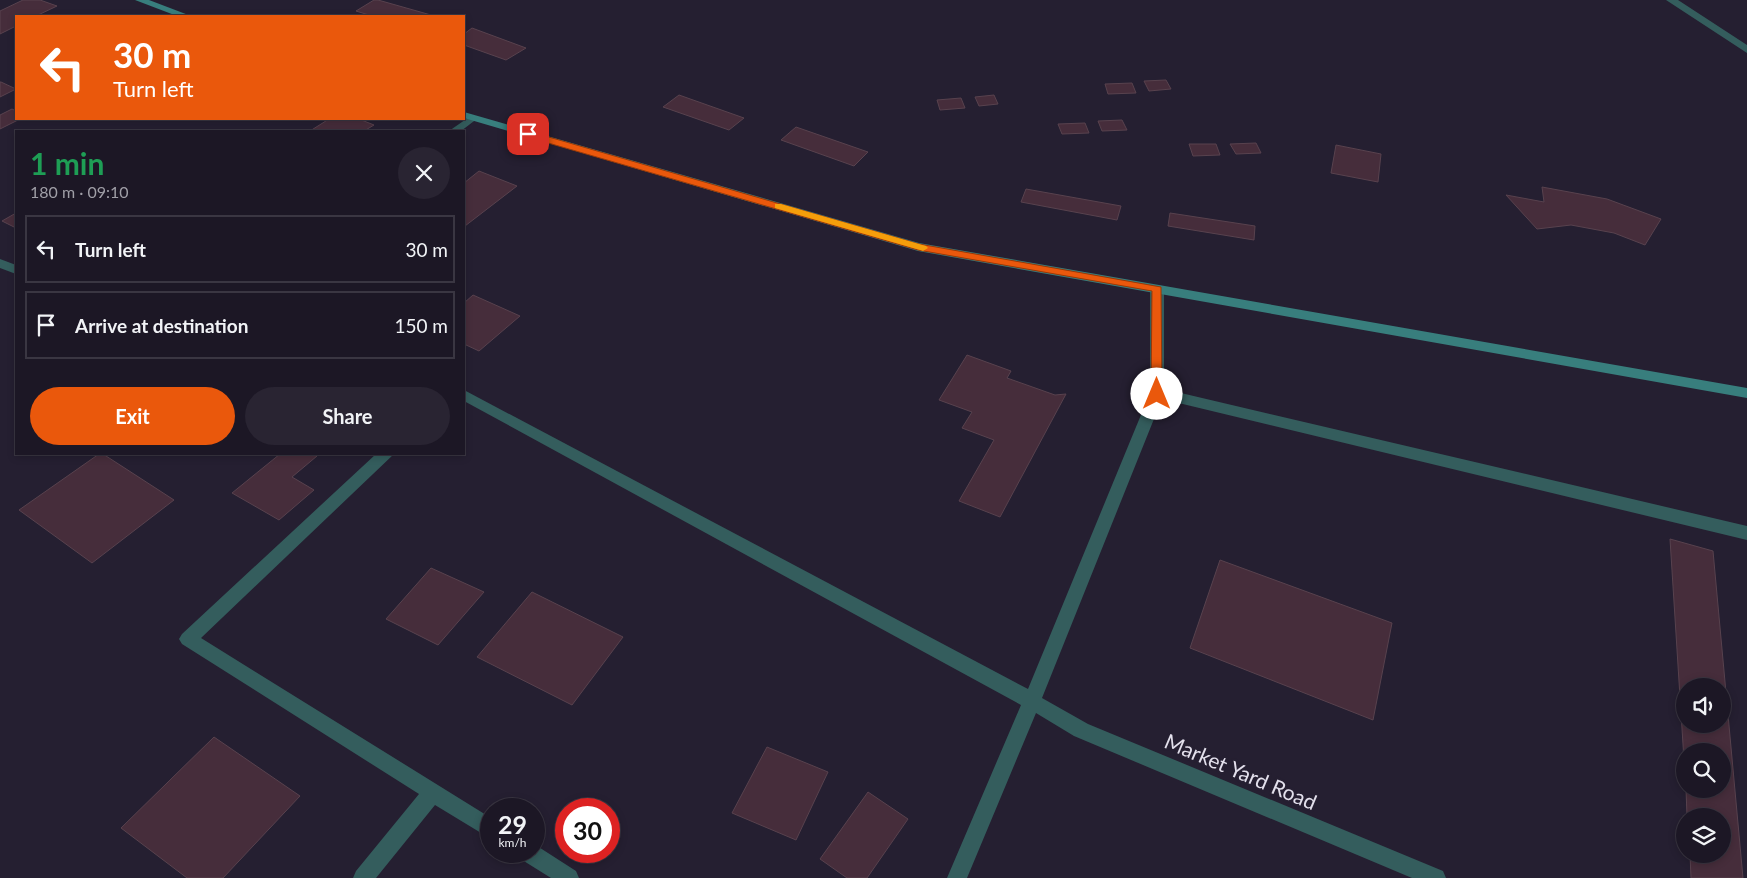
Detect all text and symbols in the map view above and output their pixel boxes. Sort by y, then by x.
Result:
text: 30 m [113,33,191,75]
icon: left [30,35,95,100]
text: Turn left [113,75,194,102]
pin [507,113,549,155]
icon: arrive [514,120,542,148]
text: 1 min [30,145,104,181]
button: close [398,147,450,199]
text: 180 m · 09:10 [30,182,129,201]
icon: left [32,235,60,263]
text: Turn left [75,238,146,261]
text: 30 m [405,238,448,261]
icon: arrive [32,311,60,339]
text: Arrive at destination [75,314,248,337]
text: 150 m [394,314,448,337]
position arrow [1130,367,1182,419]
button: Exit [30,387,235,445]
button: Share [245,387,450,445]
map controls [1676,678,1731,863]
button: sound [1676,678,1731,733]
street label: Market Yard Road [1161,728,1321,814]
button: search [1676,743,1731,798]
speed limit sign: 30 [555,798,620,863]
button: layers [1676,808,1731,863]
text: 29 [498,809,527,839]
text: km/h [498,835,527,850]

